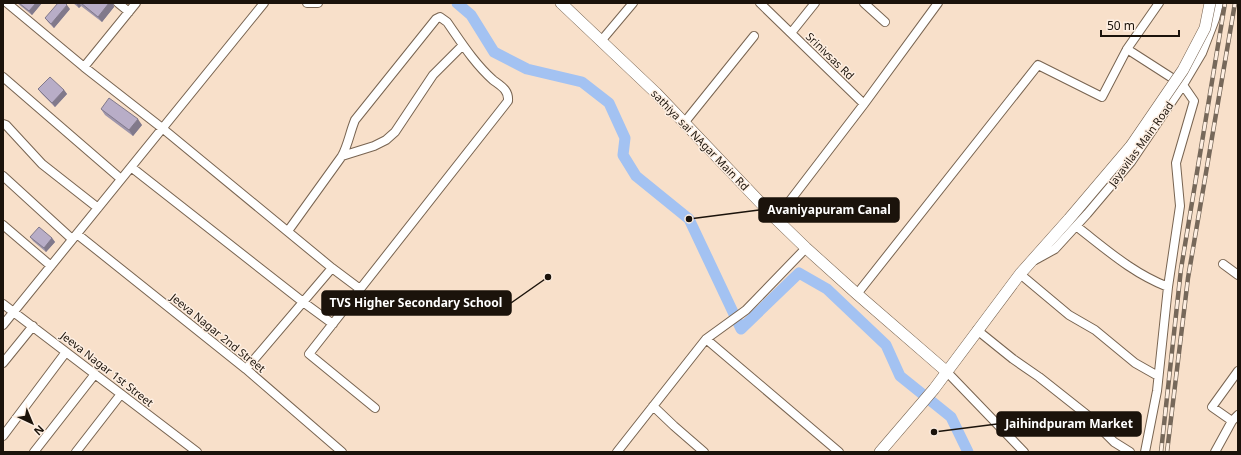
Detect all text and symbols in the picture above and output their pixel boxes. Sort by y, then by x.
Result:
scale bar [1101,12,1179,38]
text: 50 m [1107,17,1135,34]
street label: Srinivsas Rd [803,29,858,83]
street label: sathiya sai NAgar Main Rd [648,86,753,193]
street label: Jayavilas Main Road [1104,98,1177,190]
callout: Avaniyapuram Canal [759,198,899,222]
text: Avaniyapuram Canal [767,201,891,218]
street label: Jeeva Nagar 2nd Street [167,289,269,376]
callout: TVS Higher Secondary School [322,291,511,315]
text: TVS Higher Secondary School [330,294,502,311]
street label: Jeeva Nagar 1st Street [57,327,157,410]
north arrow [12,403,52,443]
callout: Jaihindpuram Market [997,412,1141,436]
text: Jaihindpuram Market [1004,415,1133,432]
text: N [31,422,48,439]

